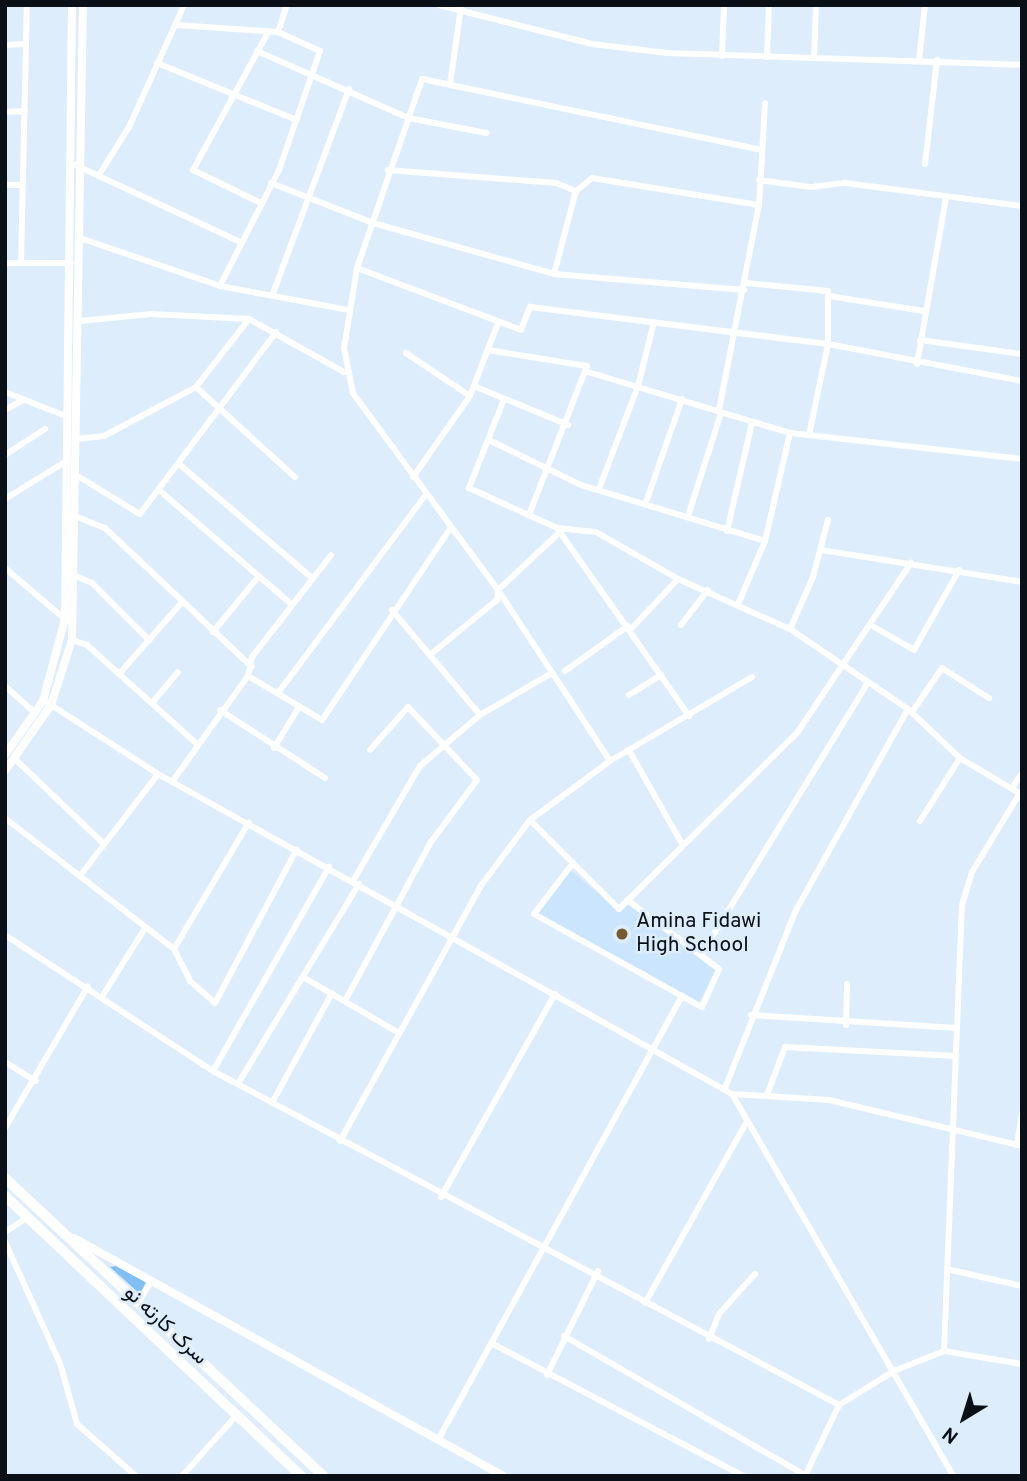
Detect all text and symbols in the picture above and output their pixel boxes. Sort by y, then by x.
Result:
place label: Amina Fidawi High School [636,909,761,959]
marker: Amina Fidawi High School [614,926,630,942]
street label: سرک کارته نو [118,1281,212,1371]
north arrow [929,1383,999,1453]
text: N [938,1421,964,1448]

